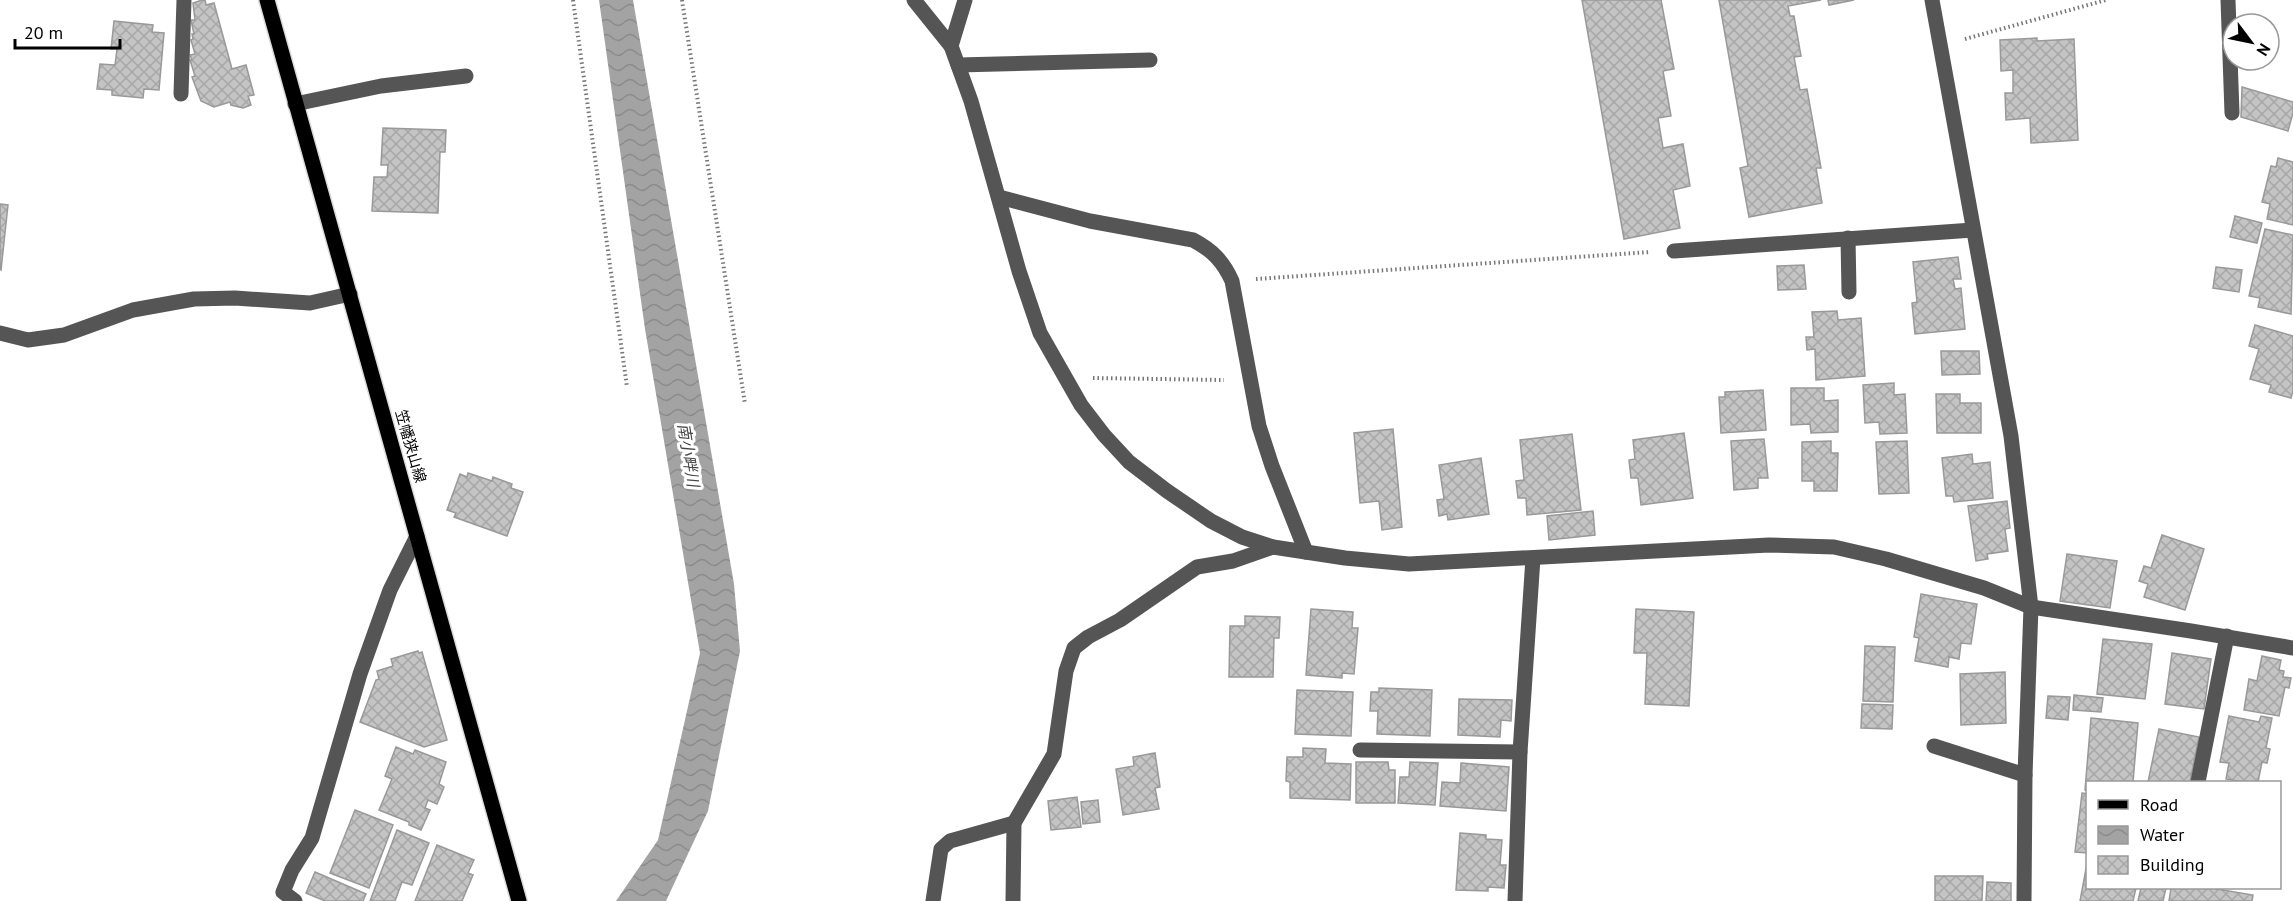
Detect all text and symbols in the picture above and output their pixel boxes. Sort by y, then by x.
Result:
scale bar [15,12,120,50]
north arrow [2221,12,2281,72]
text: 20 m [24,21,63,44]
text: N [2252,40,2275,60]
street label: 笠幡狭山線 [392,407,430,485]
water label: 南小畔川 [674,422,704,490]
legend [2086,781,2281,889]
text: Road [2140,793,2178,816]
text: Water [2140,823,2184,846]
text: Building [2140,853,2204,876]

